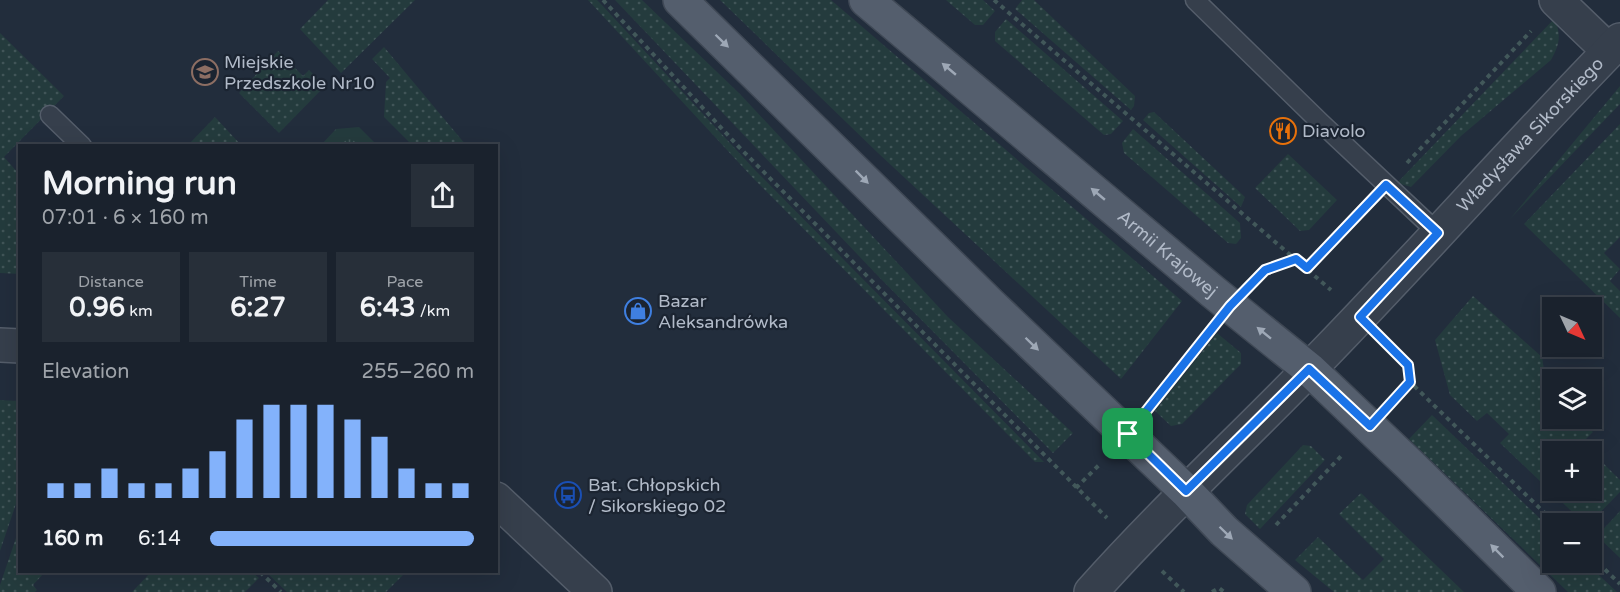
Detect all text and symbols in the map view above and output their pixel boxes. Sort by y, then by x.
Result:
one-way arrow [715,33,729,47]
place label: Miejskie Przedszkole Nr10 [224,51,375,94]
street label: Władysława Sikorskiego [1452,53,1608,217]
school or university icon: Miejskie Przedszkole Nr10 [190,57,220,87]
one-way arrow [942,63,957,76]
restaurant icon: Diavolo [1268,116,1298,146]
place label: Diavolo [1302,120,1366,142]
text: Morning run [42,164,237,203]
button: share [411,164,474,227]
one-way arrow [854,170,869,184]
one-way arrow [1090,188,1106,201]
street label: Armii Krajowej [1113,205,1222,302]
text: 07:01 · 6 × 160 m [42,206,209,230]
text: Distance [78,272,144,292]
text: Time [239,272,277,292]
text: Pace [387,272,423,292]
place label: Bazar Aleksandrówka [658,290,788,333]
text: 0.96 [69,292,125,323]
text: 6:27 [230,292,286,323]
text: 6:43 [360,292,416,323]
shop icon: Bazar Aleksandrówka [623,296,653,326]
north arrow [1542,297,1602,357]
map controls [1542,297,1602,573]
text: km [125,301,153,321]
text: /km [416,301,450,321]
one-way arrow [1256,326,1272,339]
one-way arrow [1025,337,1039,351]
text: Elevation [42,360,129,384]
text: 255–260 m [361,360,474,384]
button: layers [1542,369,1602,429]
pin [1102,408,1153,459]
icon: arrive [1111,417,1144,450]
button: + [1542,441,1602,501]
place label: Bat. Chłopskich / Sikorskiego 02 [588,474,726,517]
bus stop icon: Bat. Chłopskich / Sikorskiego 02 [553,480,583,510]
button: − [1542,513,1602,573]
one-way arrow [1219,526,1234,540]
text: 160 m [42,527,103,551]
text: 6:14 [138,527,181,551]
one-way arrow [1489,544,1504,558]

